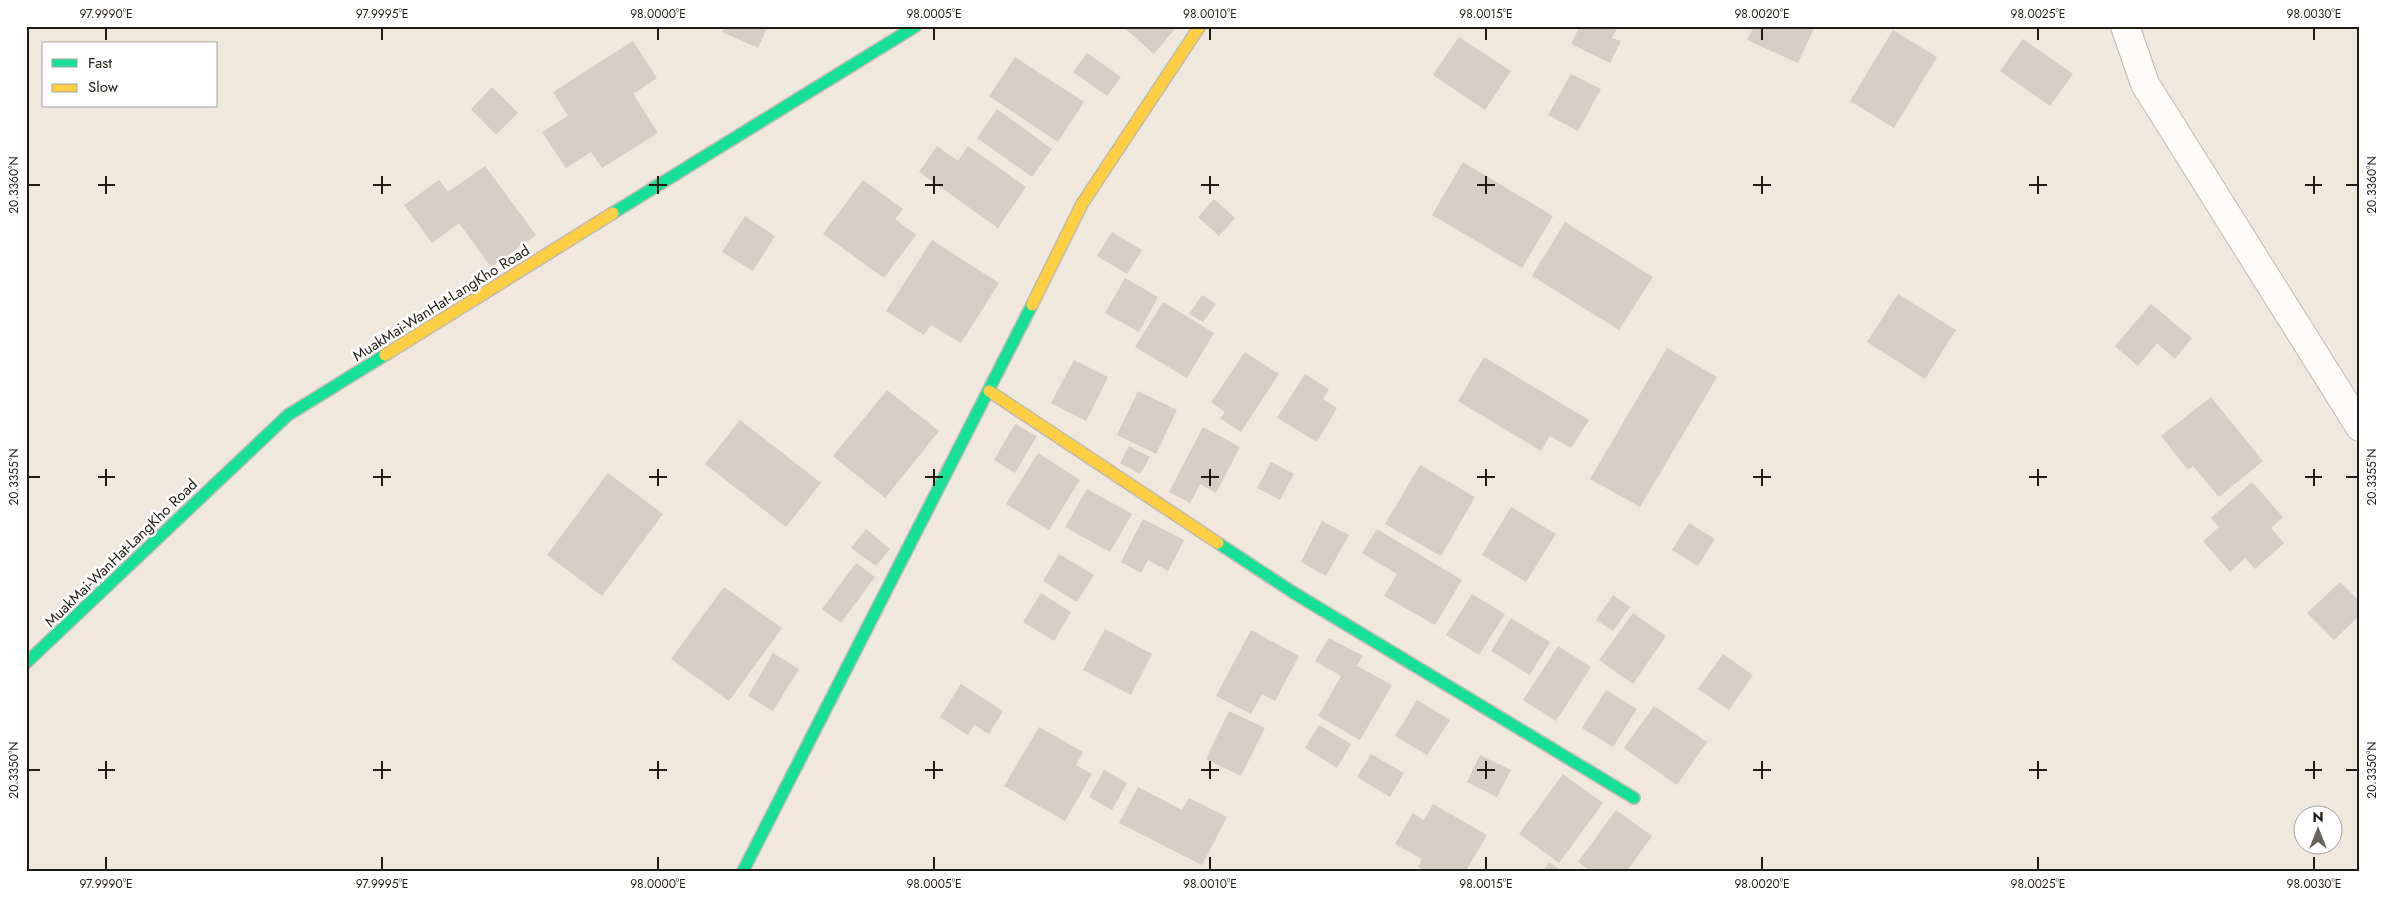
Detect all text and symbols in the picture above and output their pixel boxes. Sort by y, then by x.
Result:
text: 97.9990°E [79,5,133,23]
text: 97.9995°E [356,5,408,23]
text: 98.0000°E [630,5,686,23]
text: 98.0005°E [906,5,962,23]
text: 98.0010°E [1183,5,1237,23]
text: 98.0015°E [1459,5,1513,23]
text: 98.0020°E [1734,5,1790,23]
text: 98.0025°E [2011,5,2065,23]
text: 98.0030°E [2287,5,2341,23]
legend [42,42,218,108]
text: Fast [88,52,112,74]
text: Slow [88,76,119,98]
text: 20.3360°N [5,156,23,214]
text: 20.3360°N [2363,156,2381,214]
street label: MuakMai-WanHat-LangKho Road [348,239,534,367]
text: 20.3355°N [5,449,23,505]
text: 20.3355°N [2363,449,2381,505]
street label: MuakMai-WanHat-LangKho Road [40,474,202,632]
text: 20.3350°N [5,741,23,799]
text: 20.3350°N [2363,741,2381,799]
north arrow [2294,804,2344,854]
text: N [2312,807,2324,827]
text: 97.9990°E [79,875,133,893]
text: 97.9995°E [356,875,408,893]
text: 98.0000°E [630,875,686,893]
text: 98.0005°E [906,875,962,893]
text: 98.0010°E [1183,875,1237,893]
text: 98.0015°E [1459,875,1513,893]
text: 98.0020°E [1734,875,1790,893]
text: 98.0025°E [2011,875,2065,893]
text: 98.0030°E [2287,875,2341,893]

